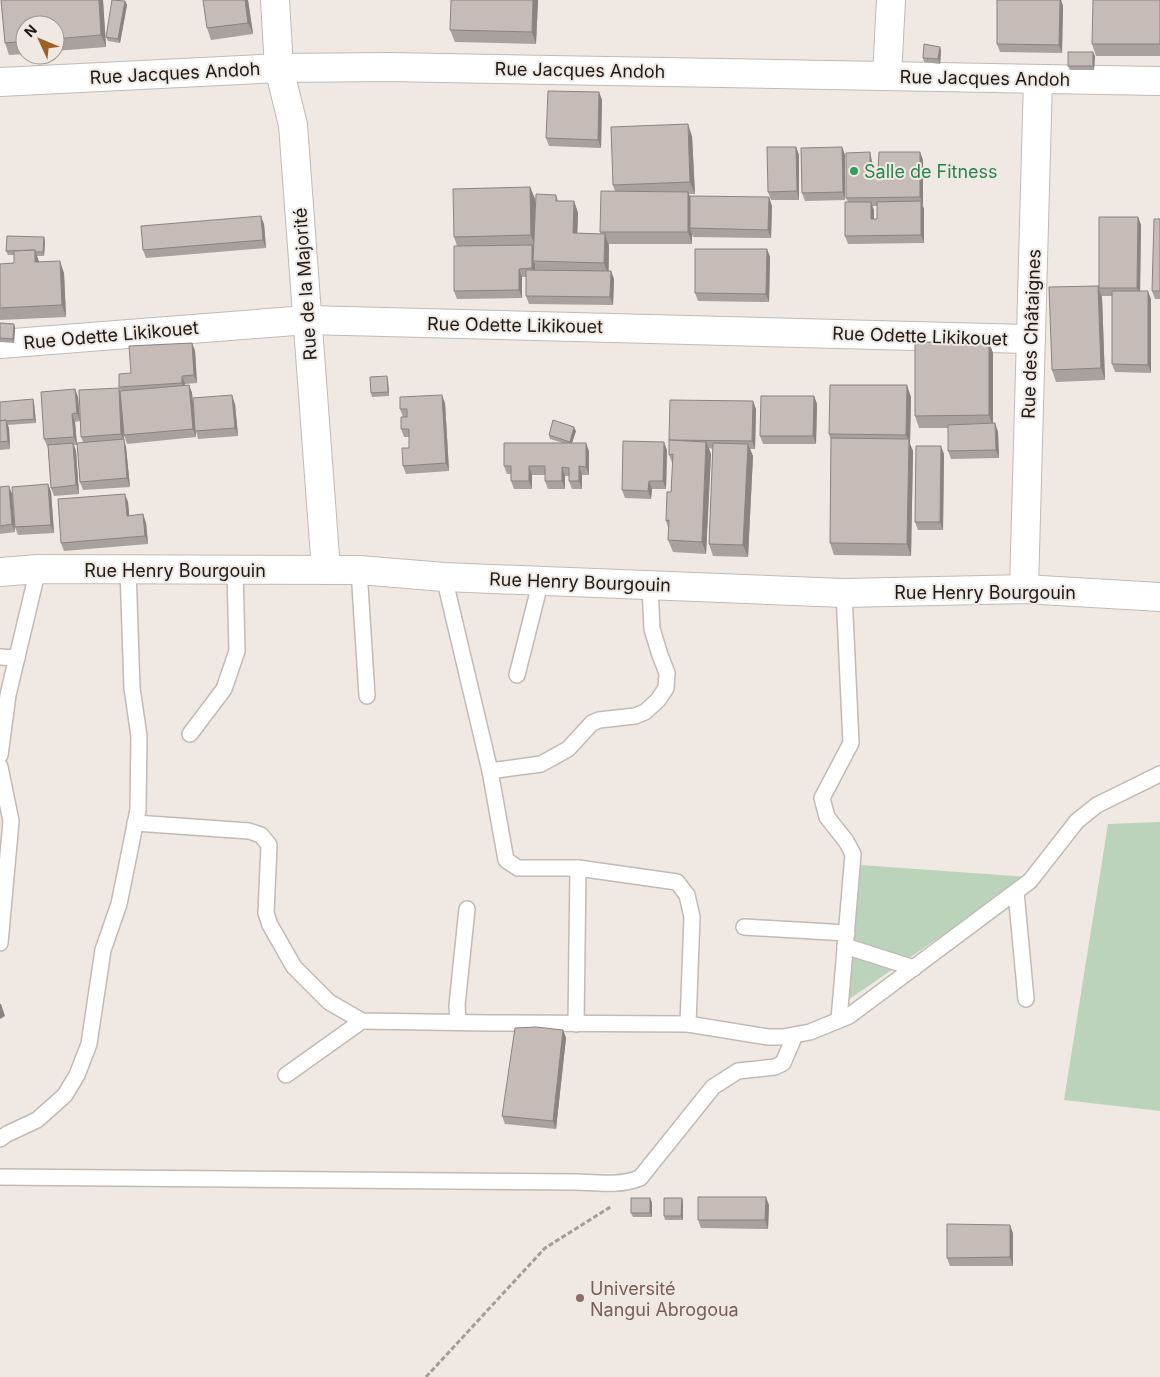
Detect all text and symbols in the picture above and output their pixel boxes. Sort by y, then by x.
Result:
north arrow [15,15,65,65]
text: N [20,21,40,40]
street label: Rue Jacques Andoh [89,58,261,88]
street label: Rue Jacques Andoh [494,58,666,82]
street label: Rue Jacques Andoh [899,66,1071,90]
place label: Salle de Fitness [864,161,998,182]
marker: Salle de Fitness [848,165,860,177]
street label: Rue de la Majorité [289,207,321,361]
street label: Rue des Châtaignes [1018,249,1044,419]
street label: Rue Odette Likikouet [427,313,603,337]
street label: Rue Odette Likikouet [22,317,200,353]
street label: Rue Odette Likikouet [832,322,1008,350]
street label: Rue Henry Bourgouin [84,560,266,581]
street label: Rue Henry Bourgouin [489,568,671,596]
street label: Rue Henry Bourgouin [894,582,1076,603]
place label: Université Nangui Abrogoua [590,1278,739,1320]
marker: Université Nangui Abrogoua [574,1292,586,1304]

